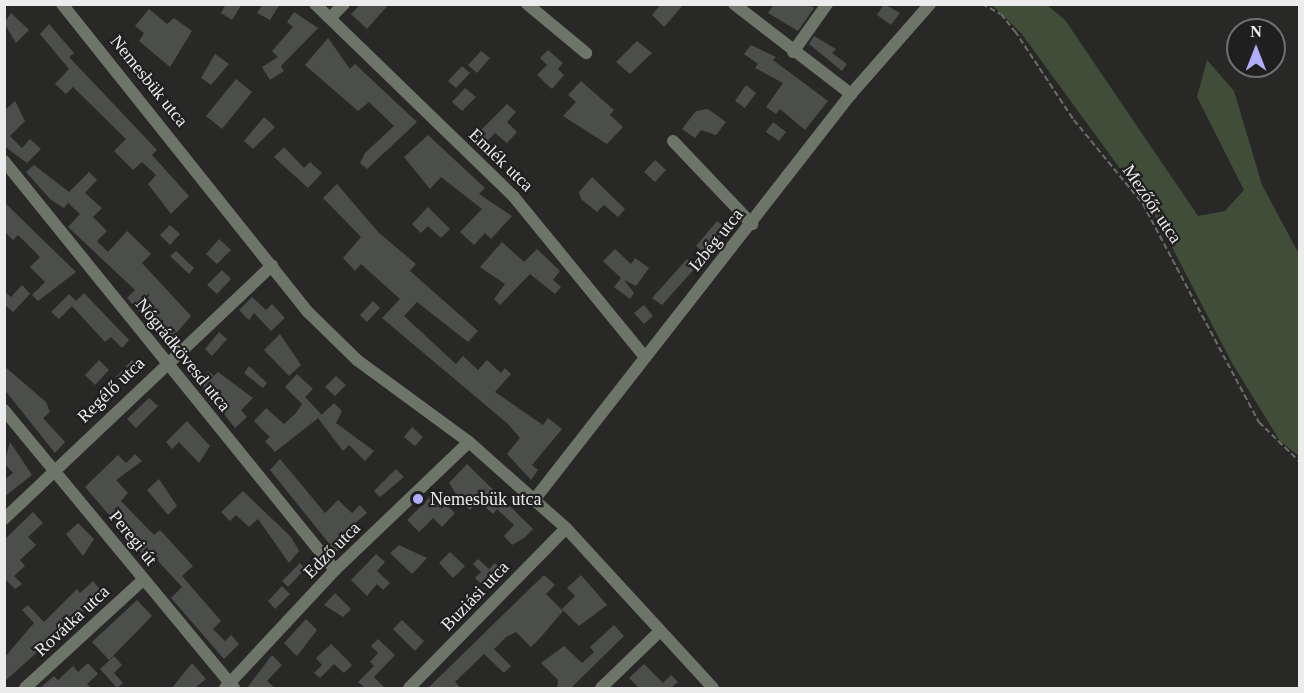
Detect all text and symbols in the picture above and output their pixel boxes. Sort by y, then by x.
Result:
north arrow [1226,18,1286,78]
text: N [1250,23,1262,40]
street label: Nemesbük utca [106,31,192,131]
street label: Emlék utca [464,124,538,196]
street label: Mezőőr utca [1118,160,1186,248]
street label: Izbég utca [684,204,748,276]
street label: Nógrádkövesd utca [131,294,235,416]
street label: Regélő utca [73,353,149,427]
place label: Nemesbük utca [430,488,541,510]
marker: Nemesbük utca [411,492,425,506]
street label: Peregi út [104,506,162,570]
street label: Edző utca [299,517,365,583]
street label: Buziási utca [437,557,513,635]
street label: Rovátka utca [30,581,114,661]

